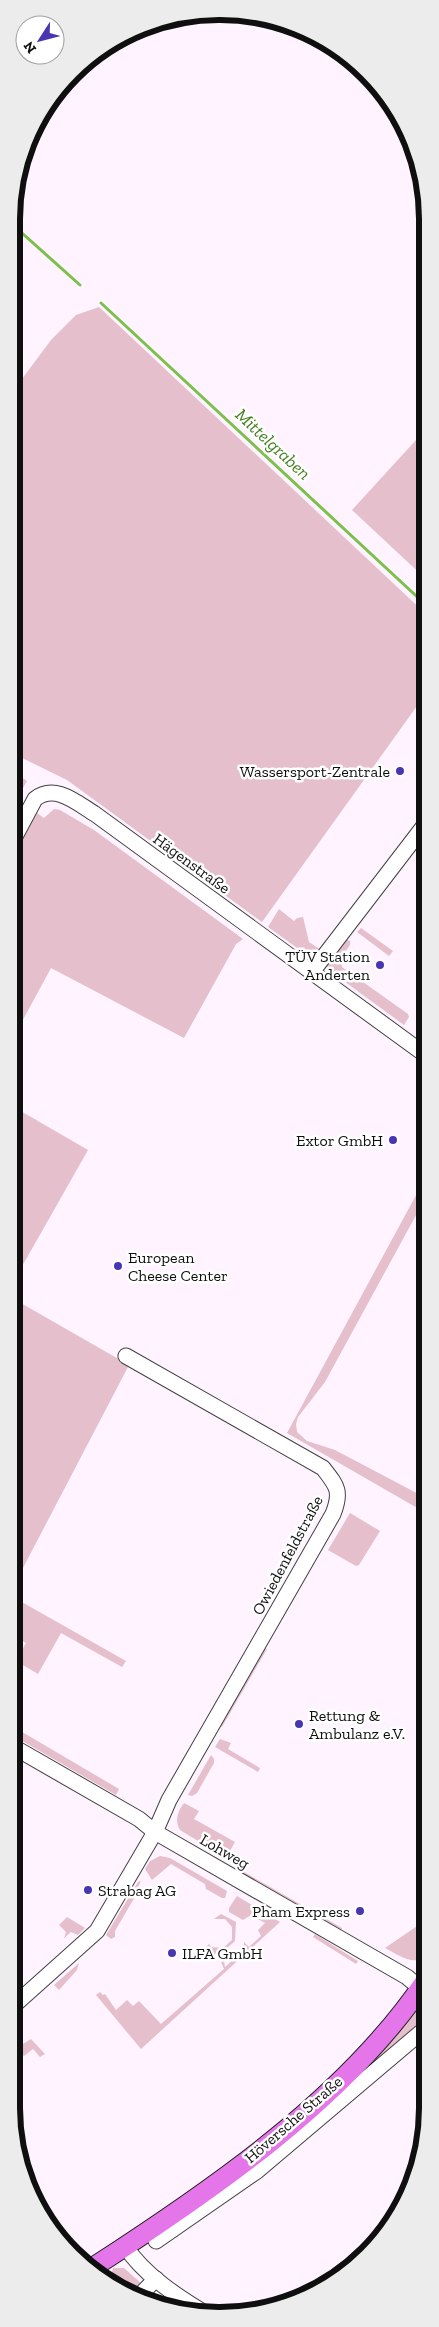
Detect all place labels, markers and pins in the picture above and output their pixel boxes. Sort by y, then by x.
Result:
place label: Wassersport-Zentrale [240,762,390,781]
marker: Wassersport-Zentrale [394,765,406,777]
place label: TÜV Station Anderten [285,947,371,984]
marker: TÜV Station Anderten [374,959,386,971]
place label: Extor GmbH [296,1131,383,1150]
marker: Extor GmbH [387,1134,399,1146]
place label: European Cheese Center [128,1248,228,1285]
marker: European Cheese Center [112,1260,124,1272]
place label: Rettung & Ambulanz e.V. [309,1706,405,1743]
marker: Rettung & Ambulanz e.V. [293,1718,305,1730]
place label: Strabag AG [98,1881,176,1900]
marker: Strabag AG [82,1884,94,1896]
place label: Pham Express [252,1902,350,1921]
marker: Pham Express [354,1905,366,1917]
place label: ILFA GmbH [182,1944,263,1963]
marker: ILFA GmbH [166,1947,178,1959]

